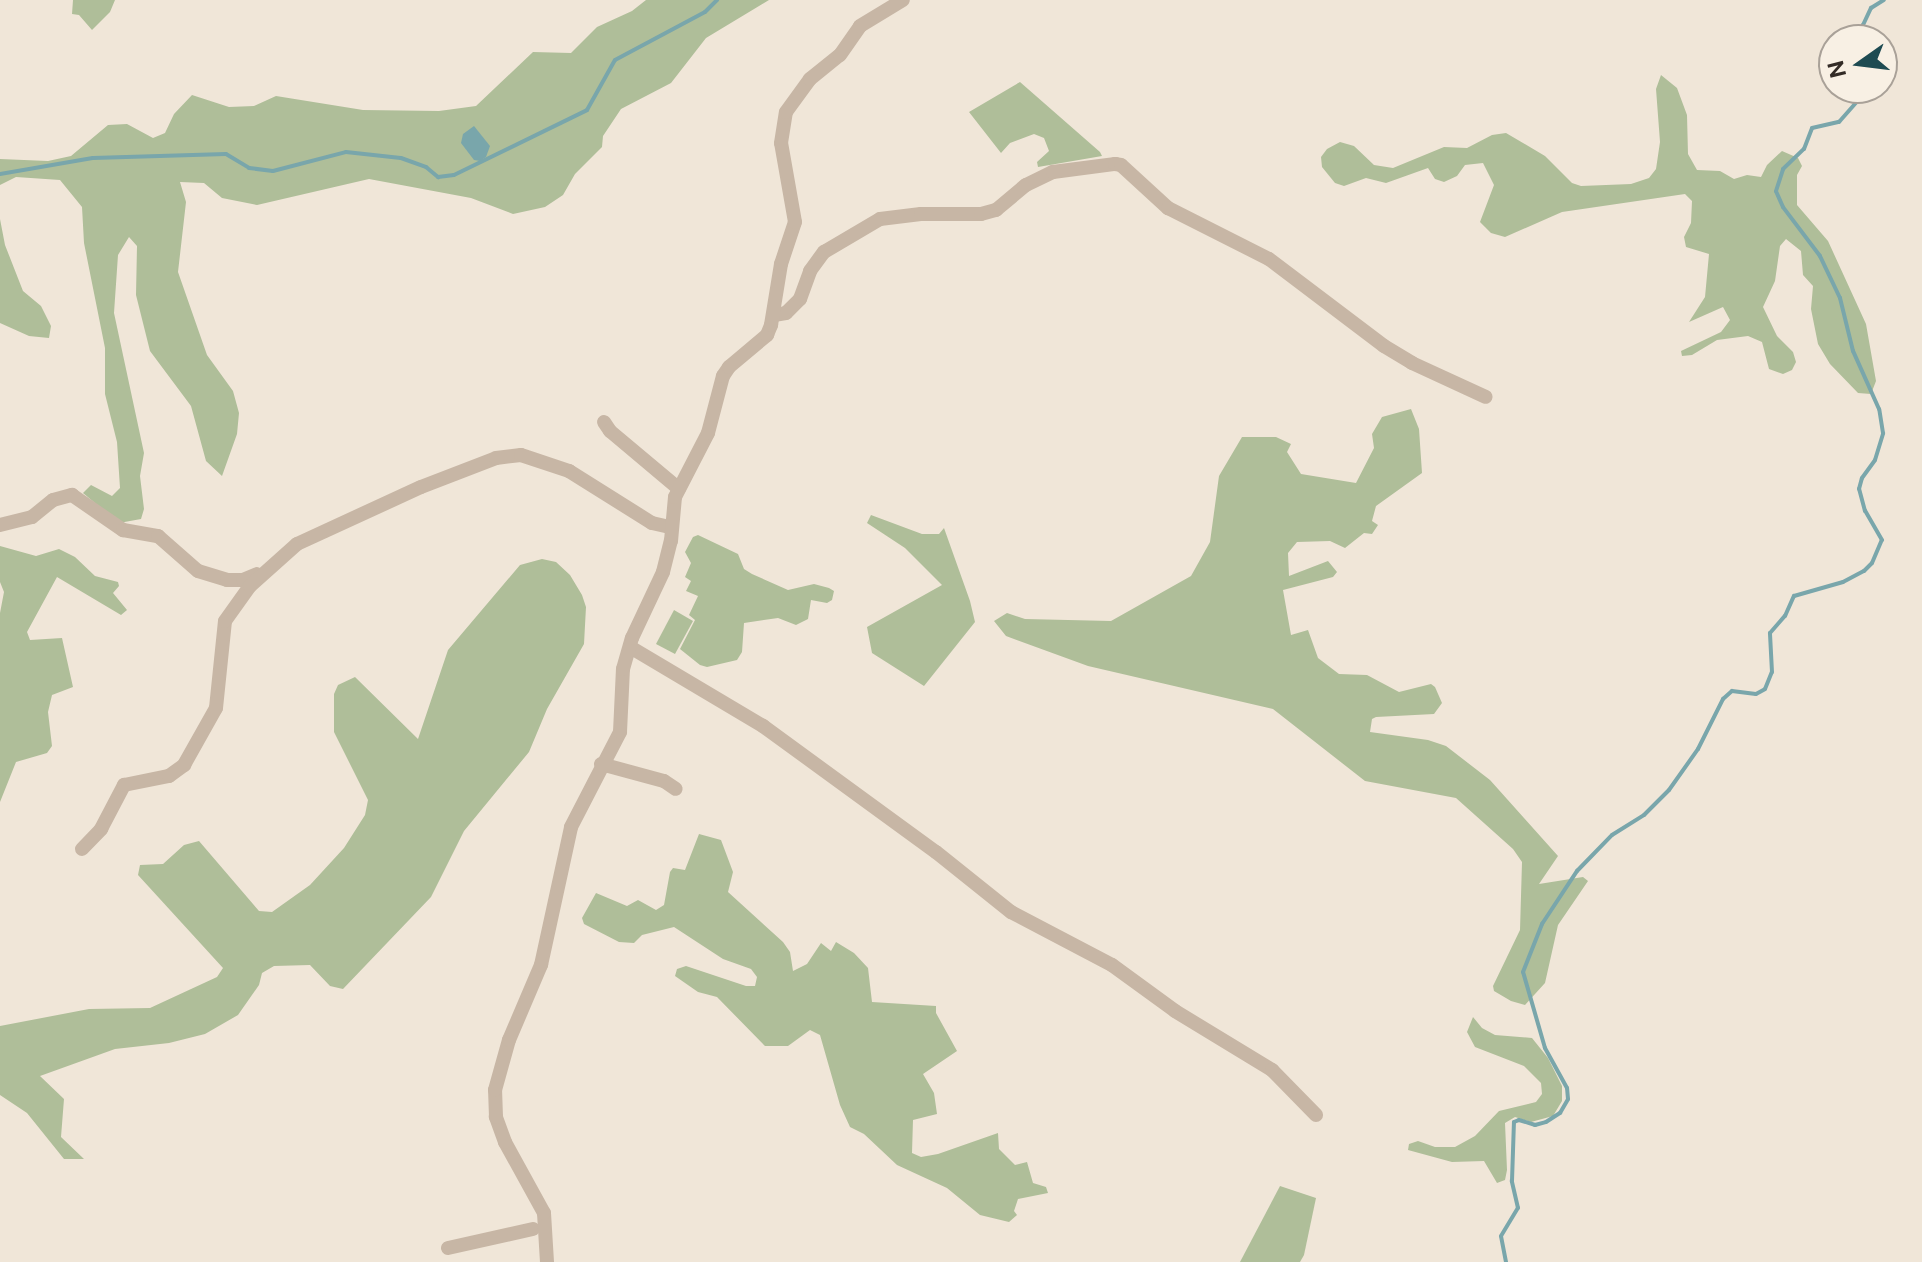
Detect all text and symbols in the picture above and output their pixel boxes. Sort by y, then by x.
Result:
north arrow [1818,24,1898,104]
text: N [1822,58,1851,81]

